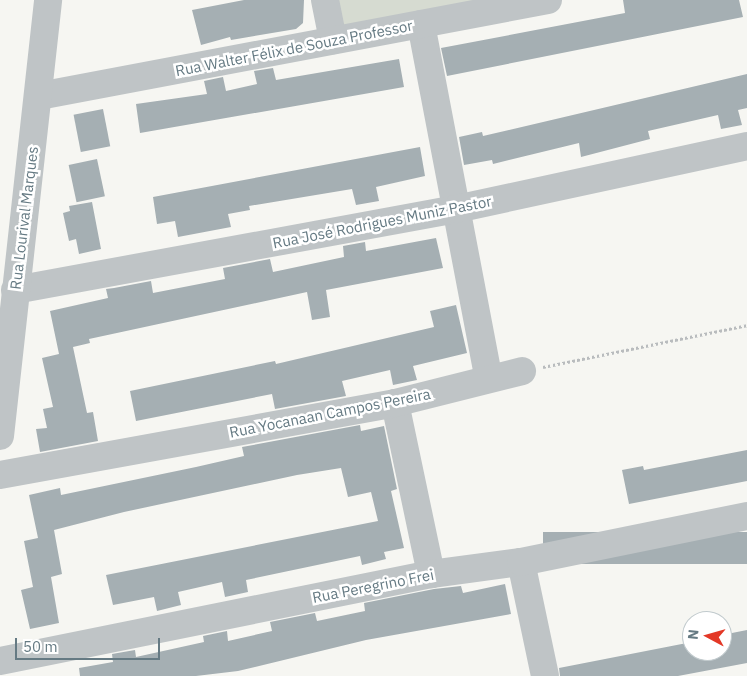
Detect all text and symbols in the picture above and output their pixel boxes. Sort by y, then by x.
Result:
street label: Rua Walter Félix de Souza Professor [174,16,414,80]
street label: Rua Lourival Marques [6,145,42,291]
street label: Rua José Rodrigues Muniz Pastor [271,192,493,252]
street label: Rua Yocanaan Campos Pereira [228,385,432,441]
street label: Rua Peregrino Frei [311,565,435,607]
north arrow [682,611,732,661]
scale bar [18,628,162,660]
text: N [684,629,703,641]
text: 50 m [23,637,58,656]

